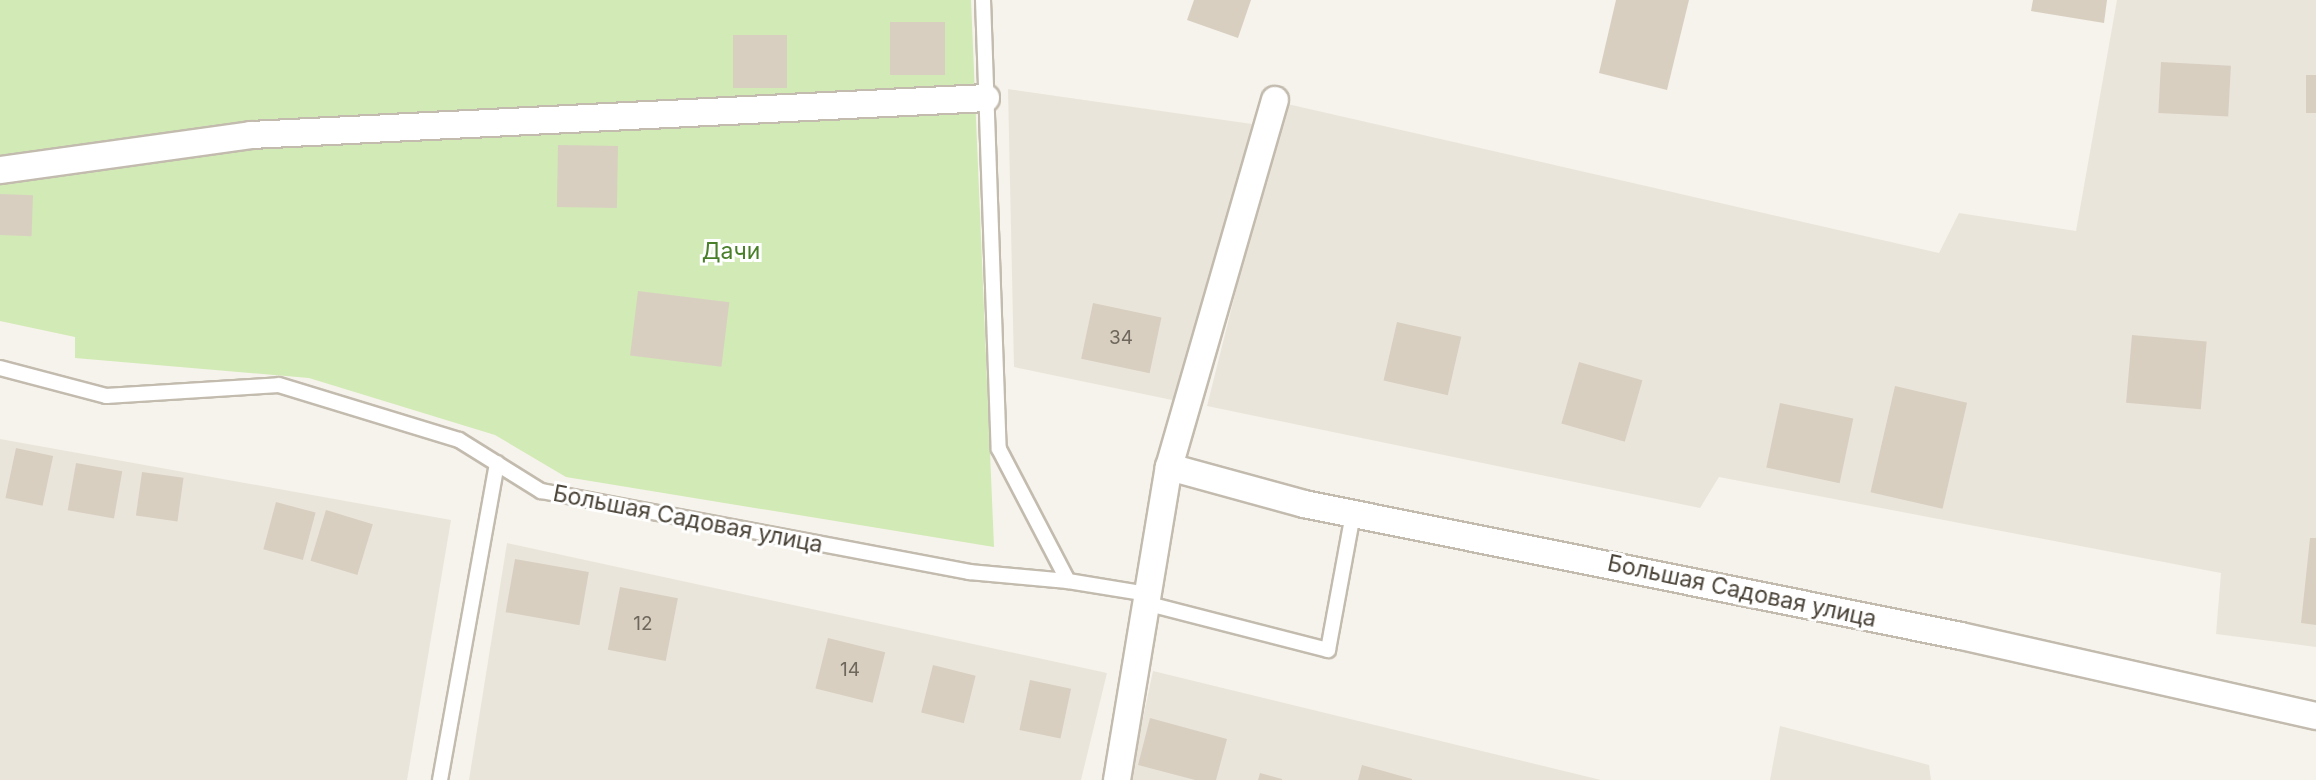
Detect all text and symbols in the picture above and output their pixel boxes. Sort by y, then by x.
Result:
park label: Дачи [702,237,760,265]
house number: 34 [1109,327,1133,349]
street label: Большая Садовая улица [551,479,825,559]
street label: Большая Садовая улица [1605,549,1879,633]
house number: 12 [633,613,653,635]
house number: 14 [840,659,860,681]

